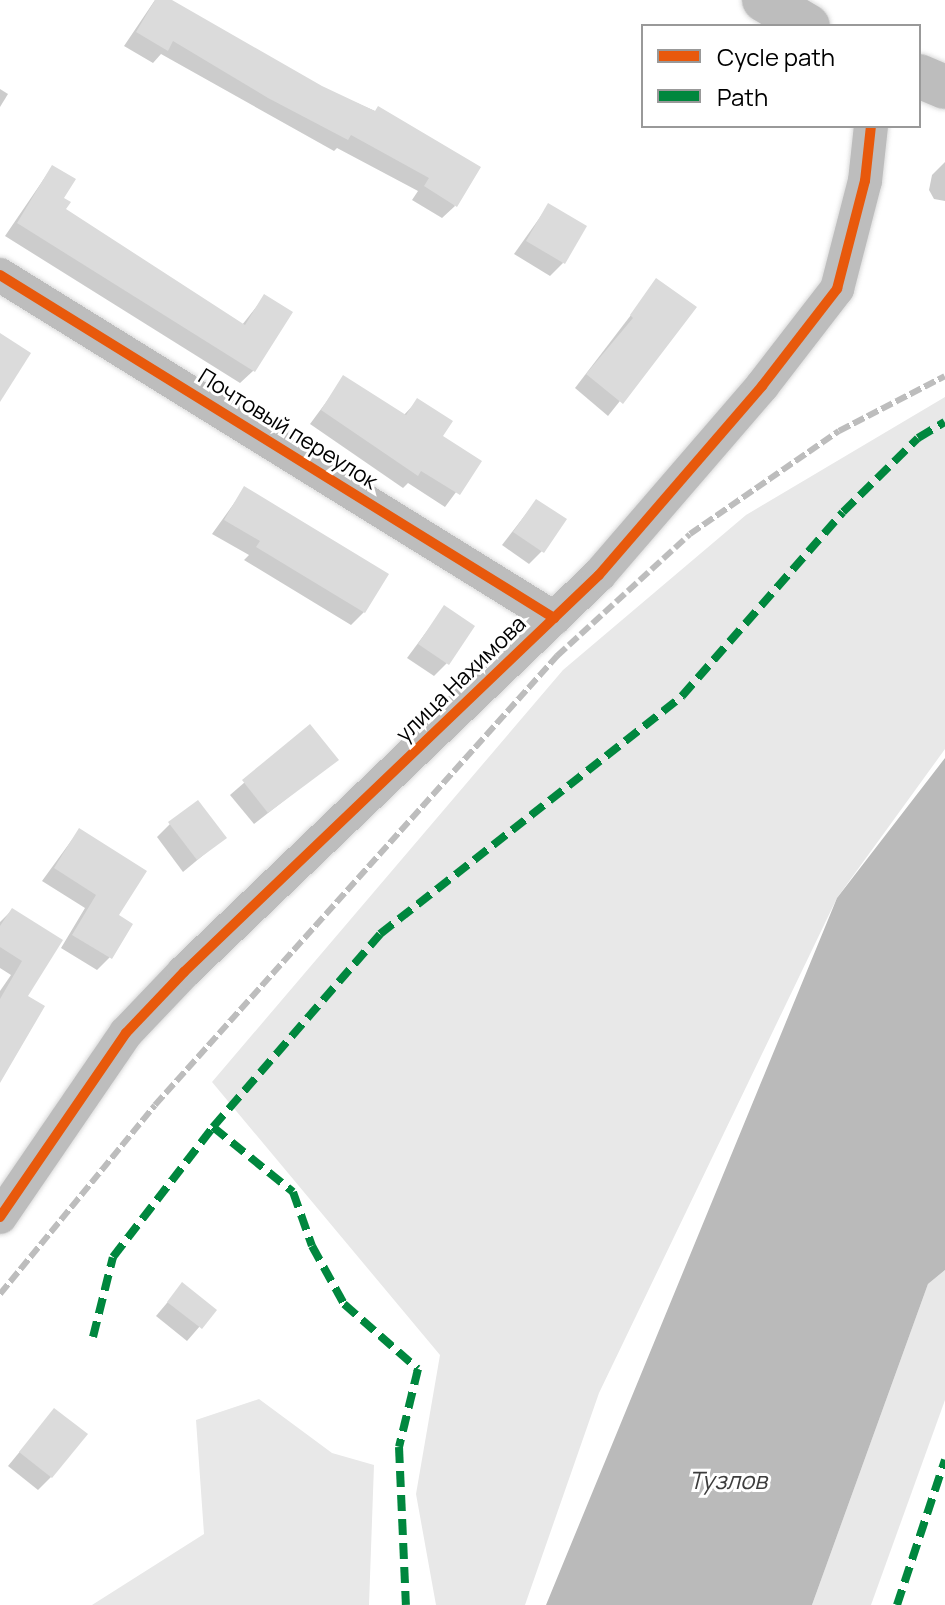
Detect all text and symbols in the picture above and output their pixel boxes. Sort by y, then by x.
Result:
legend [641,24,921,128]
text: Cycle path [717,40,835,73]
text: Path [717,80,768,113]
street label: Почтовый переулок [194,363,382,495]
street label: улица Нахимова [391,610,531,748]
water label: Тузлов [689,1466,767,1494]

